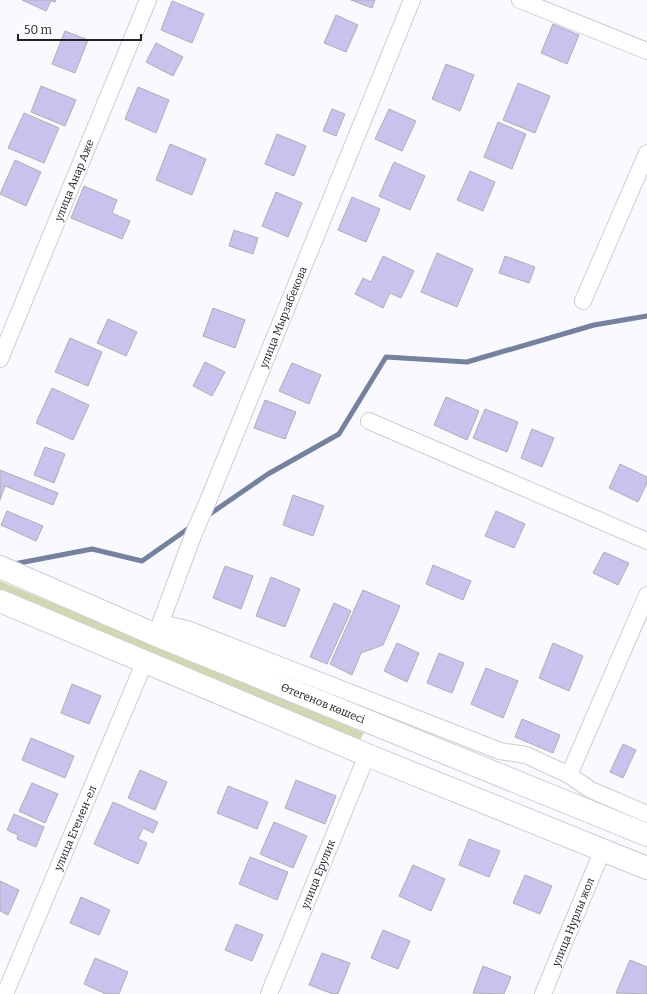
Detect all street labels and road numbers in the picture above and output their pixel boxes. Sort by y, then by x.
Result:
street label: улица Анар Аже [52,137,97,224]
street label: улица Мырзабекова [257,265,310,371]
street label: Өтегенов көшесі [279,681,368,727]
street label: улица Егемен-ел [51,783,99,874]
street label: улица Ерулик [298,837,338,912]
street label: улица Нурлы жол [549,876,597,969]

